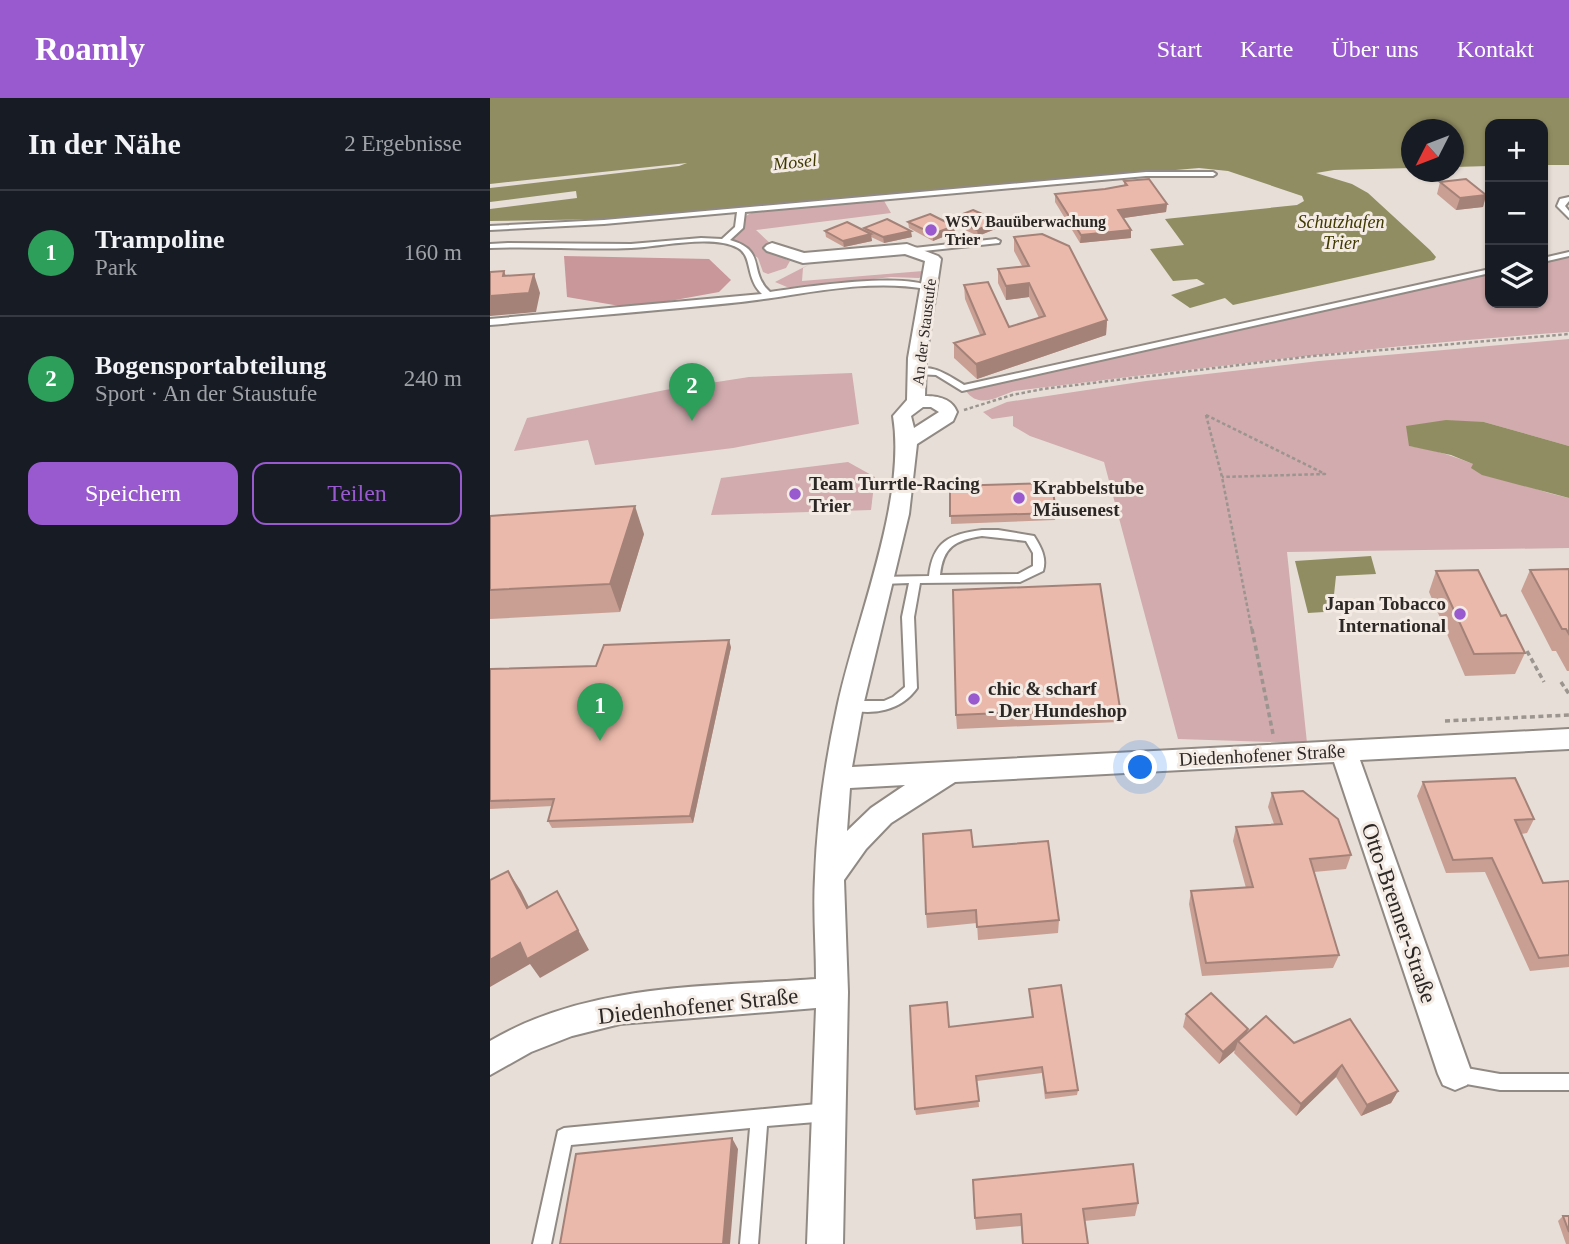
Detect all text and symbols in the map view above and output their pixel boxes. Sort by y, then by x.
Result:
text: Roamly [35,31,145,67]
text: Start [1157,36,1202,62]
text: Karte [1240,36,1293,62]
text: Über uns [1331,36,1419,62]
text: Kontakt [1457,36,1534,62]
north arrow [1401,119,1464,182]
map controls [1485,119,1548,308]
button: + [1485,119,1548,182]
text: In der Nähe [28,127,181,160]
text: 2 Ergebnisse [344,131,462,156]
water label: Mosel [771,150,818,174]
button: − [1485,182,1548,245]
water label: Schutzhafen Trier [1298,212,1385,253]
place label: WSV Bauüberwachung Trier [945,213,1106,248]
marker: WSV Bauüberwachung Trier [923,222,939,238]
text: Trampoline [95,225,225,254]
text: 1 [45,240,57,265]
text: 160 m [404,240,462,265]
button: layers [1485,245,1548,308]
text: Park [95,255,137,280]
street label: An der Staustufe [909,278,939,386]
text: Bogensportabteilung [95,351,326,380]
pin: 2 [669,363,715,421]
text: 2 [45,366,57,391]
text: 240 m [404,366,462,391]
text: Sport · An der Staustufe [95,381,317,406]
button: Speichern [28,462,238,525]
button: Teilen [252,462,462,525]
place label: Team Turrtle-Racing Trier [809,473,980,516]
place label: Krabbelstube Mäusenest [1033,477,1144,520]
marker: Team Turrtle-Racing Trier [787,486,803,502]
marker: Krabbelstube Mäusenest [1011,490,1027,506]
place label: Japan Tobacco International [1325,593,1446,636]
marker: Japan Tobacco International [1452,606,1468,622]
place label: chic & scharf - Der Hundeshop [988,678,1127,721]
pin: 1 [577,683,623,741]
marker: chic & scharf - Der Hundeshop [966,691,982,707]
street label: Diedenhofener Straße [1178,740,1346,770]
your location [1123,750,1157,784]
street label: Otto-Brenner-Straße [1356,820,1442,1006]
street label: Diedenhofener Straße [597,983,799,1029]

